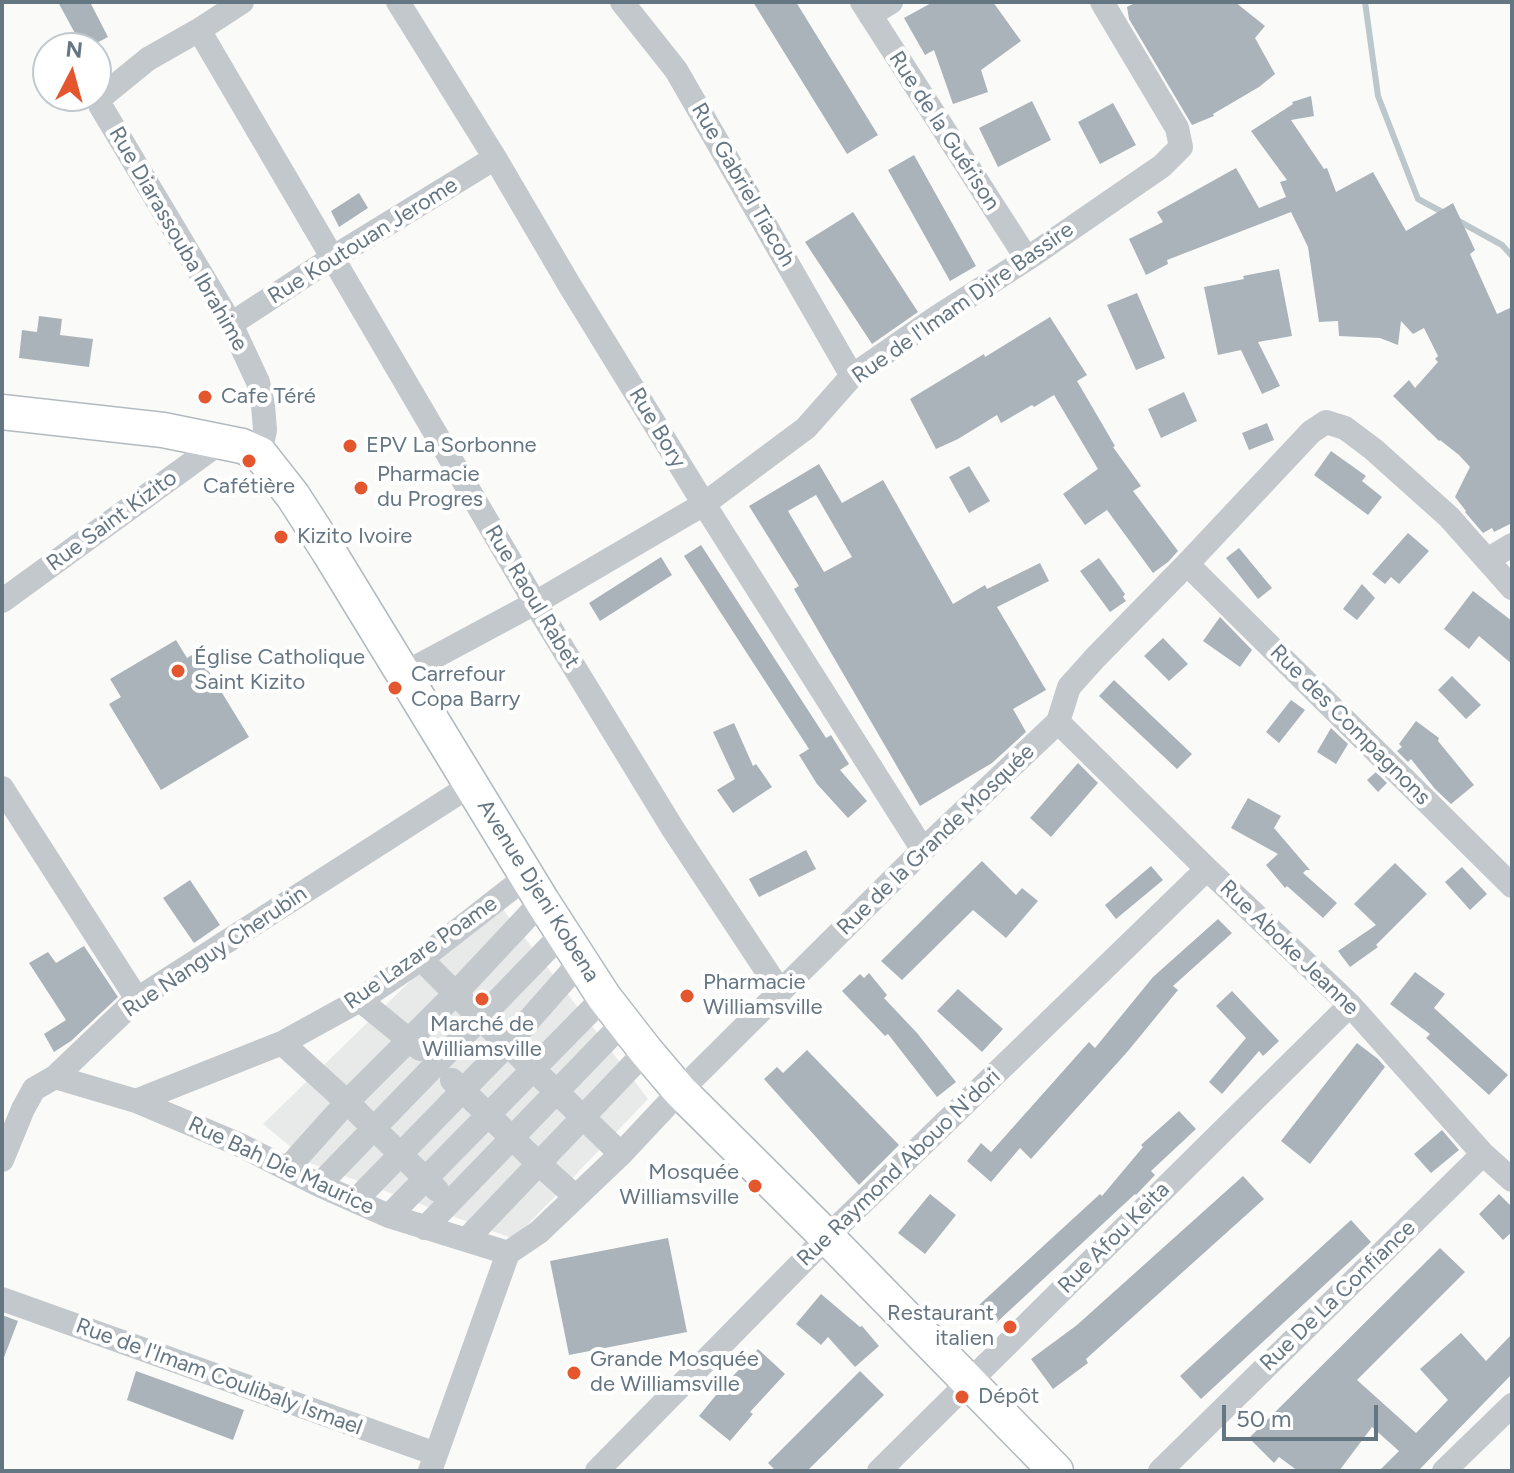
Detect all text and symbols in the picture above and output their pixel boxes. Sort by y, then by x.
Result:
north arrow [32,32,112,112]
text: N [64,35,84,64]
street label: Rue de la Guérison [883,47,1005,215]
street label: Rue Gabriel Tiacoh [685,98,801,272]
street label: Rue Diarassouba Ibrahime [103,122,253,356]
street label: Rue Koutouan Jerome [263,172,463,310]
street label: Rue de l'Imam Djire Bassire [847,217,1079,389]
street label: Rue Bory [623,383,691,473]
place label: Cafe Téré [221,384,316,410]
marker: Cafe Téré [196,388,214,406]
place label: EPV La Sorbonne [366,433,536,459]
marker: EPV La Sorbonne [341,437,359,455]
marker: Cafétière [240,452,258,470]
place label: Pharmacie du Progres [377,462,483,514]
street label: Rue Saint Kizito [42,465,182,577]
place label: Cafétière [203,474,295,500]
marker: Pharmacie du Progres [352,479,370,497]
street label: Rue Raoul Rabet [479,521,585,673]
place label: Kizito Ivoire [297,524,412,550]
marker: Kizito Ivoire [272,528,290,546]
street label: Rue des Compagnons [1264,639,1436,811]
place label: Église Catholique Saint Kizito [194,645,365,696]
marker: Église Catholique Saint Kizito [169,662,187,680]
place label: Carrefour Copa Barry [411,662,520,714]
marker: Carrefour Copa Barry [386,679,404,697]
street label: Rue de la Grande Mosquée [832,739,1040,941]
street label: Avenue Djeni Kobena [471,795,605,987]
street label: Rue Aboke Jeanne [1214,875,1364,1021]
street label: Rue Nanguy Cherubin [118,881,312,1023]
street label: Rue Lazare Poame [340,890,502,1016]
place label: Pharmacie Williamsville [703,970,822,1022]
marker: Pharmacie Williamsville [678,987,696,1005]
marker: Marché de Williamsville [473,990,491,1008]
place label: Marché de Williamsville [422,1012,542,1064]
street label: Rue Raymond Abouo N'dori [792,1064,1006,1272]
street label: Rue Bah Die Maurice [184,1111,378,1221]
place label: Mosquée Williamsville [620,1160,739,1212]
marker: Mosquée Williamsville [746,1177,764,1195]
street label: Rue Afou Keita [1053,1177,1175,1299]
street label: Rue De La Confiance [1255,1215,1421,1377]
place label: Restaurant italien [887,1301,994,1352]
street label: Rue de l'Imam Coulibaly Ismael [72,1313,366,1441]
marker: Restaurant italien [1001,1318,1019,1336]
place label: Grande Mosquée de Williamsville [590,1347,759,1398]
marker: Grande Mosquée de Williamsville [565,1364,583,1382]
place label: Dépôt [978,1384,1039,1410]
marker: Dépôt [953,1388,971,1406]
scale bar [1226,1389,1382,1439]
text: 50 m [1236,1404,1292,1433]

